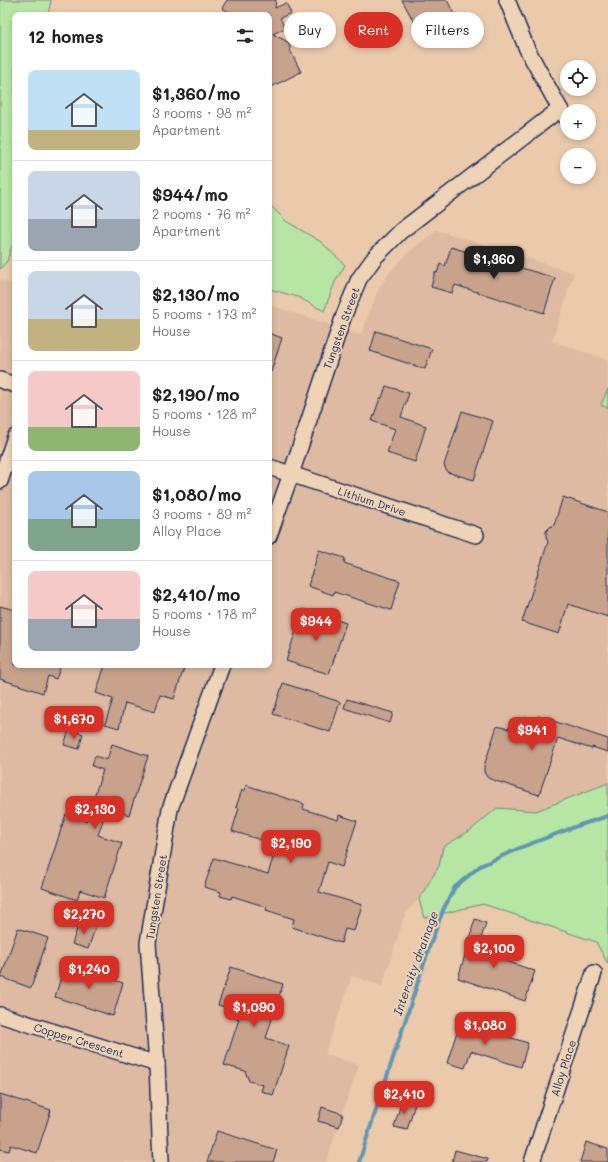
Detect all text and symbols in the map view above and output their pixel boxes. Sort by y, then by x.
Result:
chip: Buy [284,12,336,48]
chip: Rent [344,12,403,48]
chip: Filters [411,12,484,48]
text: 12 homes [28,25,104,47]
icon: filters [234,25,256,47]
map controls [560,60,596,184]
button: locate [560,60,596,96]
text: $1,360/mo [152,82,240,104]
icon: home [60,86,108,134]
text: 3 rooms · 98 m² [152,104,251,121]
button: + [560,104,596,140]
text: Apartment [152,121,221,138]
button: − [560,148,596,184]
text: $944/mo [152,183,228,205]
icon: home [60,187,108,235]
text: 2 rooms · 76 m² [152,205,251,222]
text: Apartment [152,222,221,239]
pin: $1,360 [461,246,527,280]
text: $1,360 [473,250,515,267]
text: $2,130/mo [152,283,240,305]
street label: Tungsten Street [319,285,363,371]
icon: home [60,287,108,335]
text: 5 rooms · 173 m² [152,305,256,322]
text: House [152,322,190,339]
text: $2,190/mo [152,383,240,405]
icon: home [60,387,108,435]
text: 5 rooms · 128 m² [152,405,257,422]
text: House [152,422,190,439]
text: $1,080/mo [152,483,241,505]
street label: Lithium Drive [336,483,408,519]
icon: home [60,487,108,535]
text: 3 rooms · 89 m² [152,505,251,522]
text: Alloy Place [152,522,221,539]
text: $2,410/mo [152,583,240,605]
icon: home [60,587,108,635]
text: 5 rooms · 178 m² [152,605,257,622]
pin: $944 [292,608,340,642]
text: $944 [300,612,332,629]
text: House [152,622,190,639]
pin: $1,670 [41,706,107,740]
text: $1,670 [53,710,95,727]
pin: $941 [508,717,556,751]
text: $941 [517,721,547,738]
pin: $2,130 [62,796,128,830]
text: $2,130 [74,800,116,817]
pin: $2,190 [258,830,324,864]
text: $2,190 [270,834,312,851]
street label: Tungsten Street [142,853,170,941]
pin: $2,270 [51,901,117,935]
text: $2,270 [63,905,105,922]
water label: Intercity drainage [389,909,441,1017]
pin: $2,100 [461,935,527,969]
text: $2,100 [473,939,515,956]
pin: $1,240 [56,956,122,990]
text: $1,240 [68,960,110,977]
pin: $1,090 [221,994,287,1028]
text: $1,090 [233,998,275,1015]
pin: $1,080 [452,1012,518,1046]
text: $1,080 [464,1016,506,1033]
street label: Copper Crescent [32,1019,126,1061]
street label: Alloy Place [547,1038,579,1098]
pin: $2,410 [371,1081,437,1115]
text: $2,410 [383,1085,425,1102]

